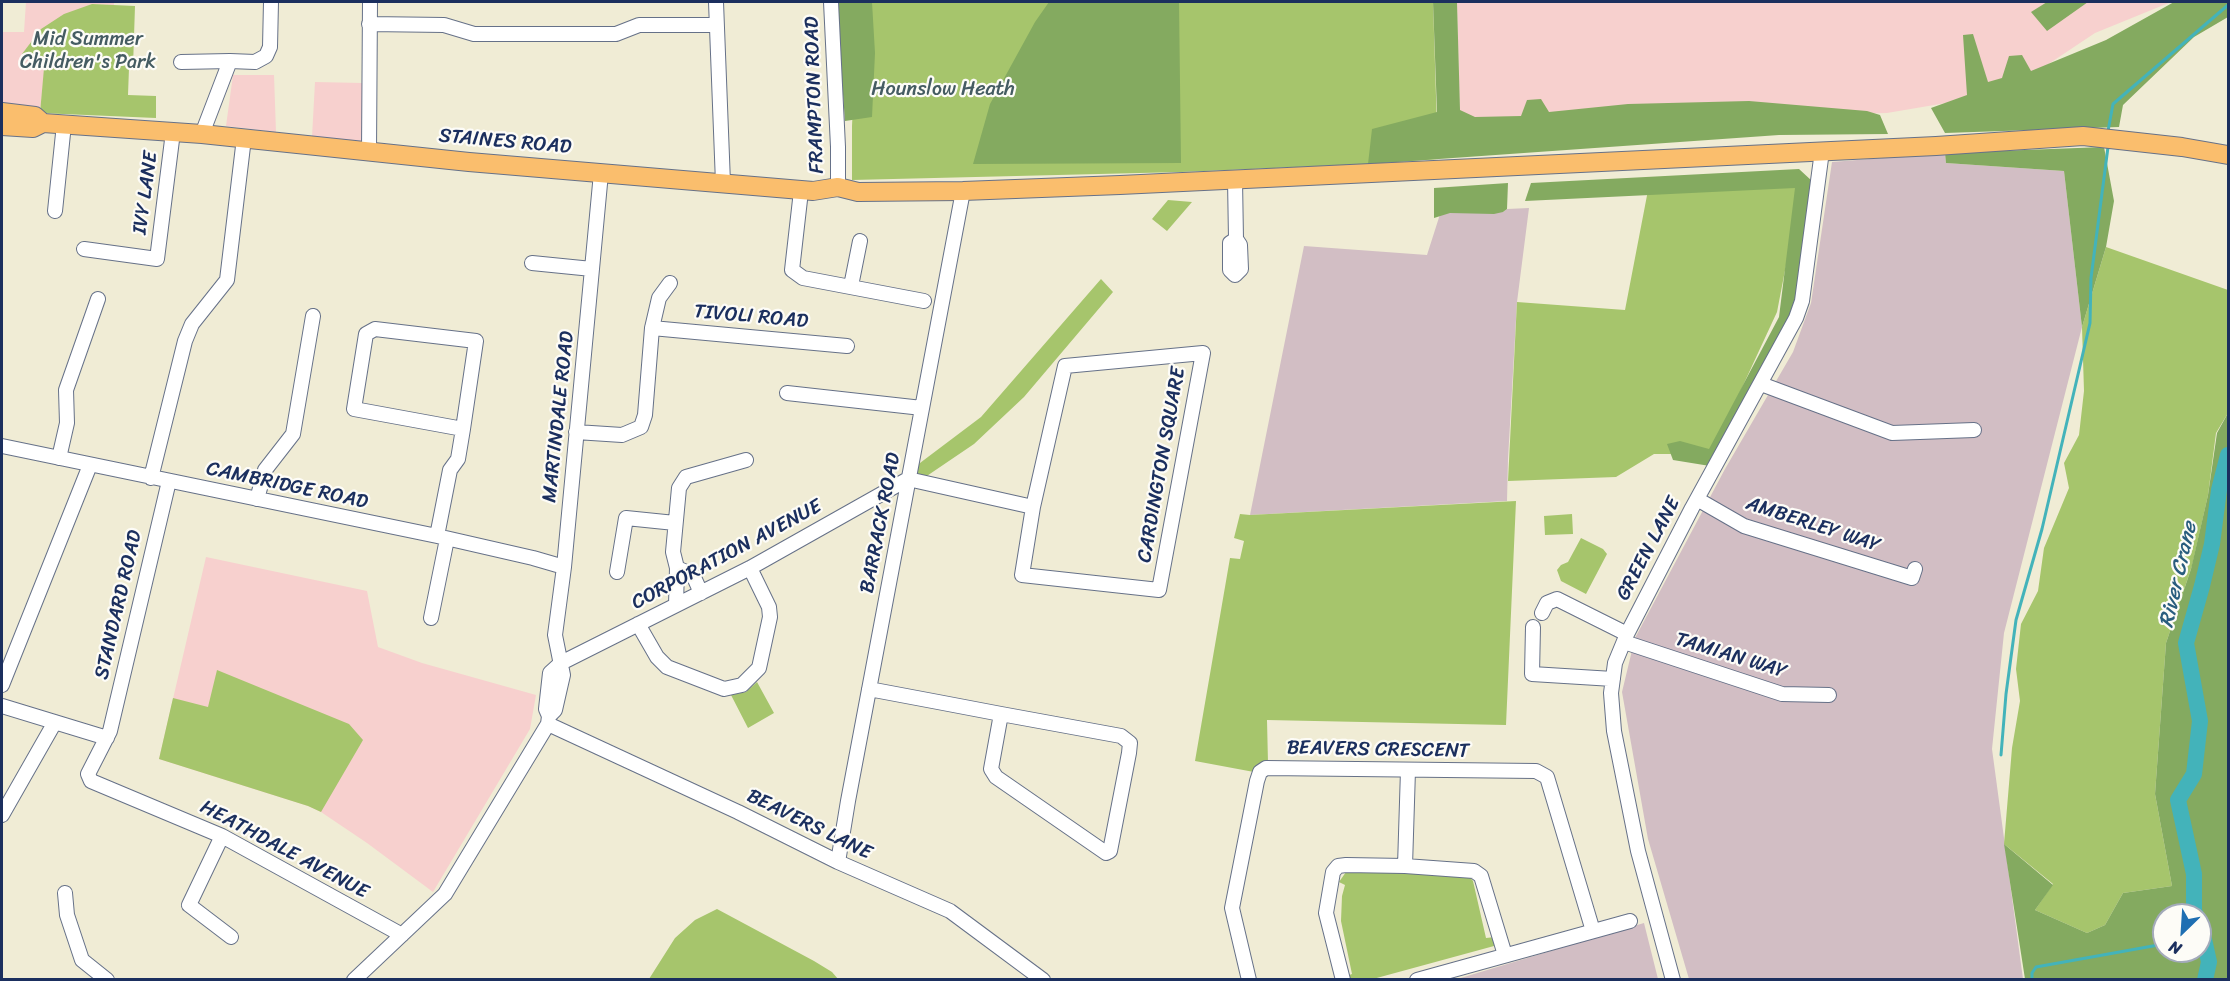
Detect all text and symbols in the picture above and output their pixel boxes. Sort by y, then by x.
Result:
street label: FRAMPTON ROAD [800,16,830,174]
park label: Mid Summer Children's Park [20,28,156,75]
park label: Hounslow Heath [871,78,1015,102]
street label: STAINES ROAD [438,124,572,160]
street label: IVY LANE [128,150,164,236]
street label: TIVOLI ROAD [693,300,809,334]
street label: MARTINDALE ROAD [538,330,580,504]
street label: CARDINGTON SQUARE [1133,365,1191,565]
street label: BARRACK ROAD [856,451,906,595]
street label: CAMBRIDGE ROAD [204,457,370,515]
street label: AMBERLEY WAY [1743,492,1883,558]
street label: GREEN LANE [1612,493,1686,605]
street label: CORPORATION AVENUE [628,495,826,615]
water label: River Crane [2155,520,2203,630]
street label: STANDARD ROAD [90,528,148,682]
street label: TAMIAN WAY [1672,628,1790,684]
street label: BEAVERS CRESCENT [1287,736,1469,764]
street label: BEAVERS LANE [743,784,875,866]
street label: HEATHDALE AVENUE [196,795,372,905]
north arrow [2152,903,2212,963]
text: N [2164,932,2186,963]

